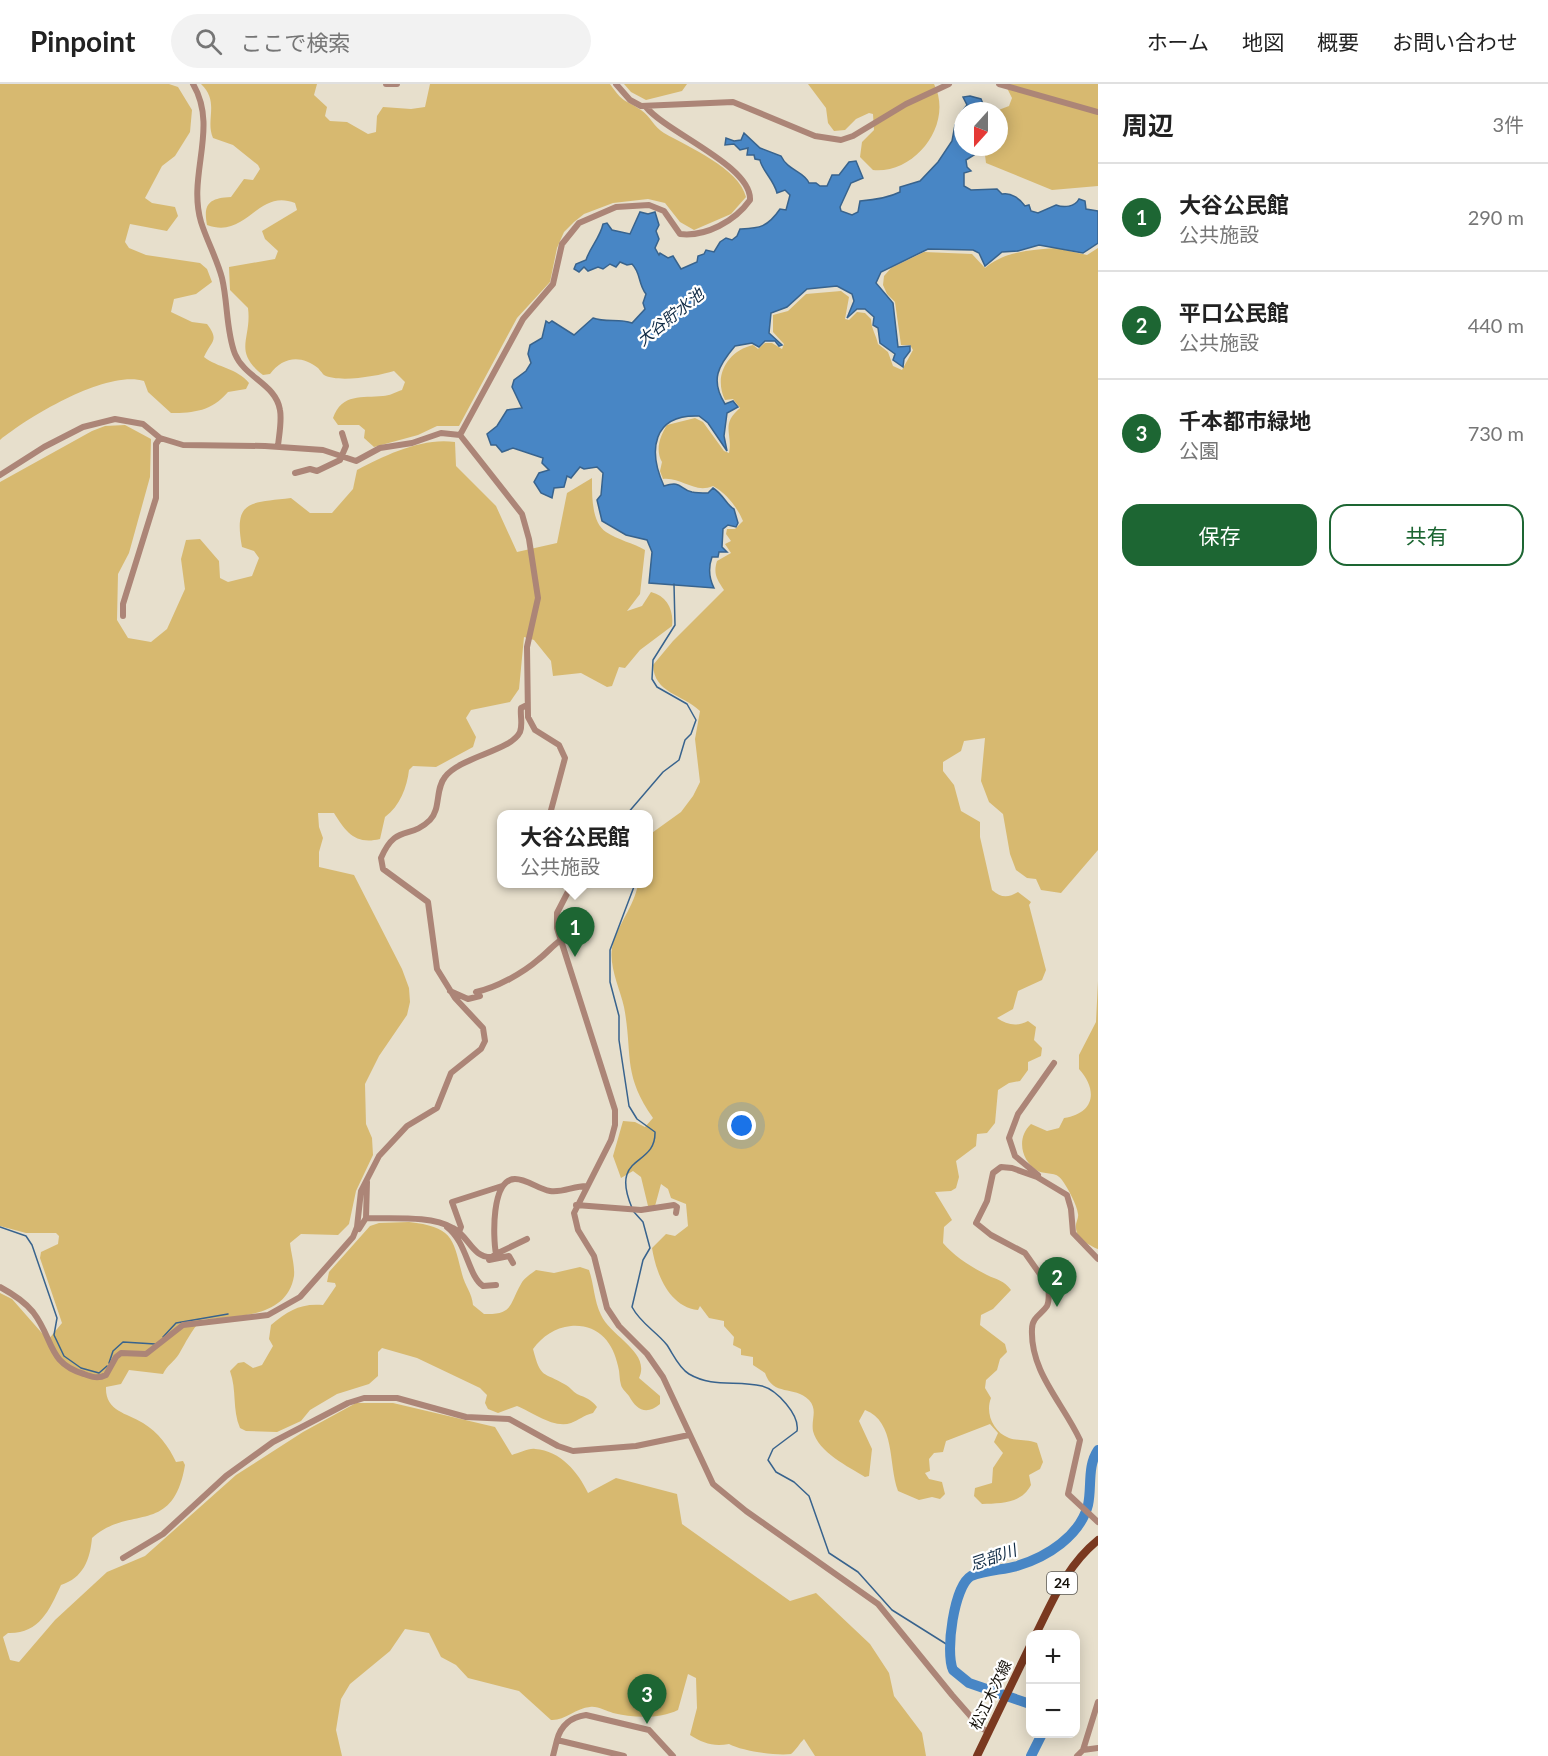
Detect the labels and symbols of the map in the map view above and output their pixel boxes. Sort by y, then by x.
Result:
north arrow [954,102,1008,156]
water label: 大谷貯水池 [633,283,708,349]
pin: 1 [556,908,594,957]
your location [727,1111,756,1140]
pin: 2 [1038,1258,1076,1307]
water label: 忌部川 [967,1539,1021,1573]
road number: 24 [1047,1572,1077,1594]
street label: 松江木次線 [966,1657,1015,1732]
pin: 3 [628,1674,666,1724]

